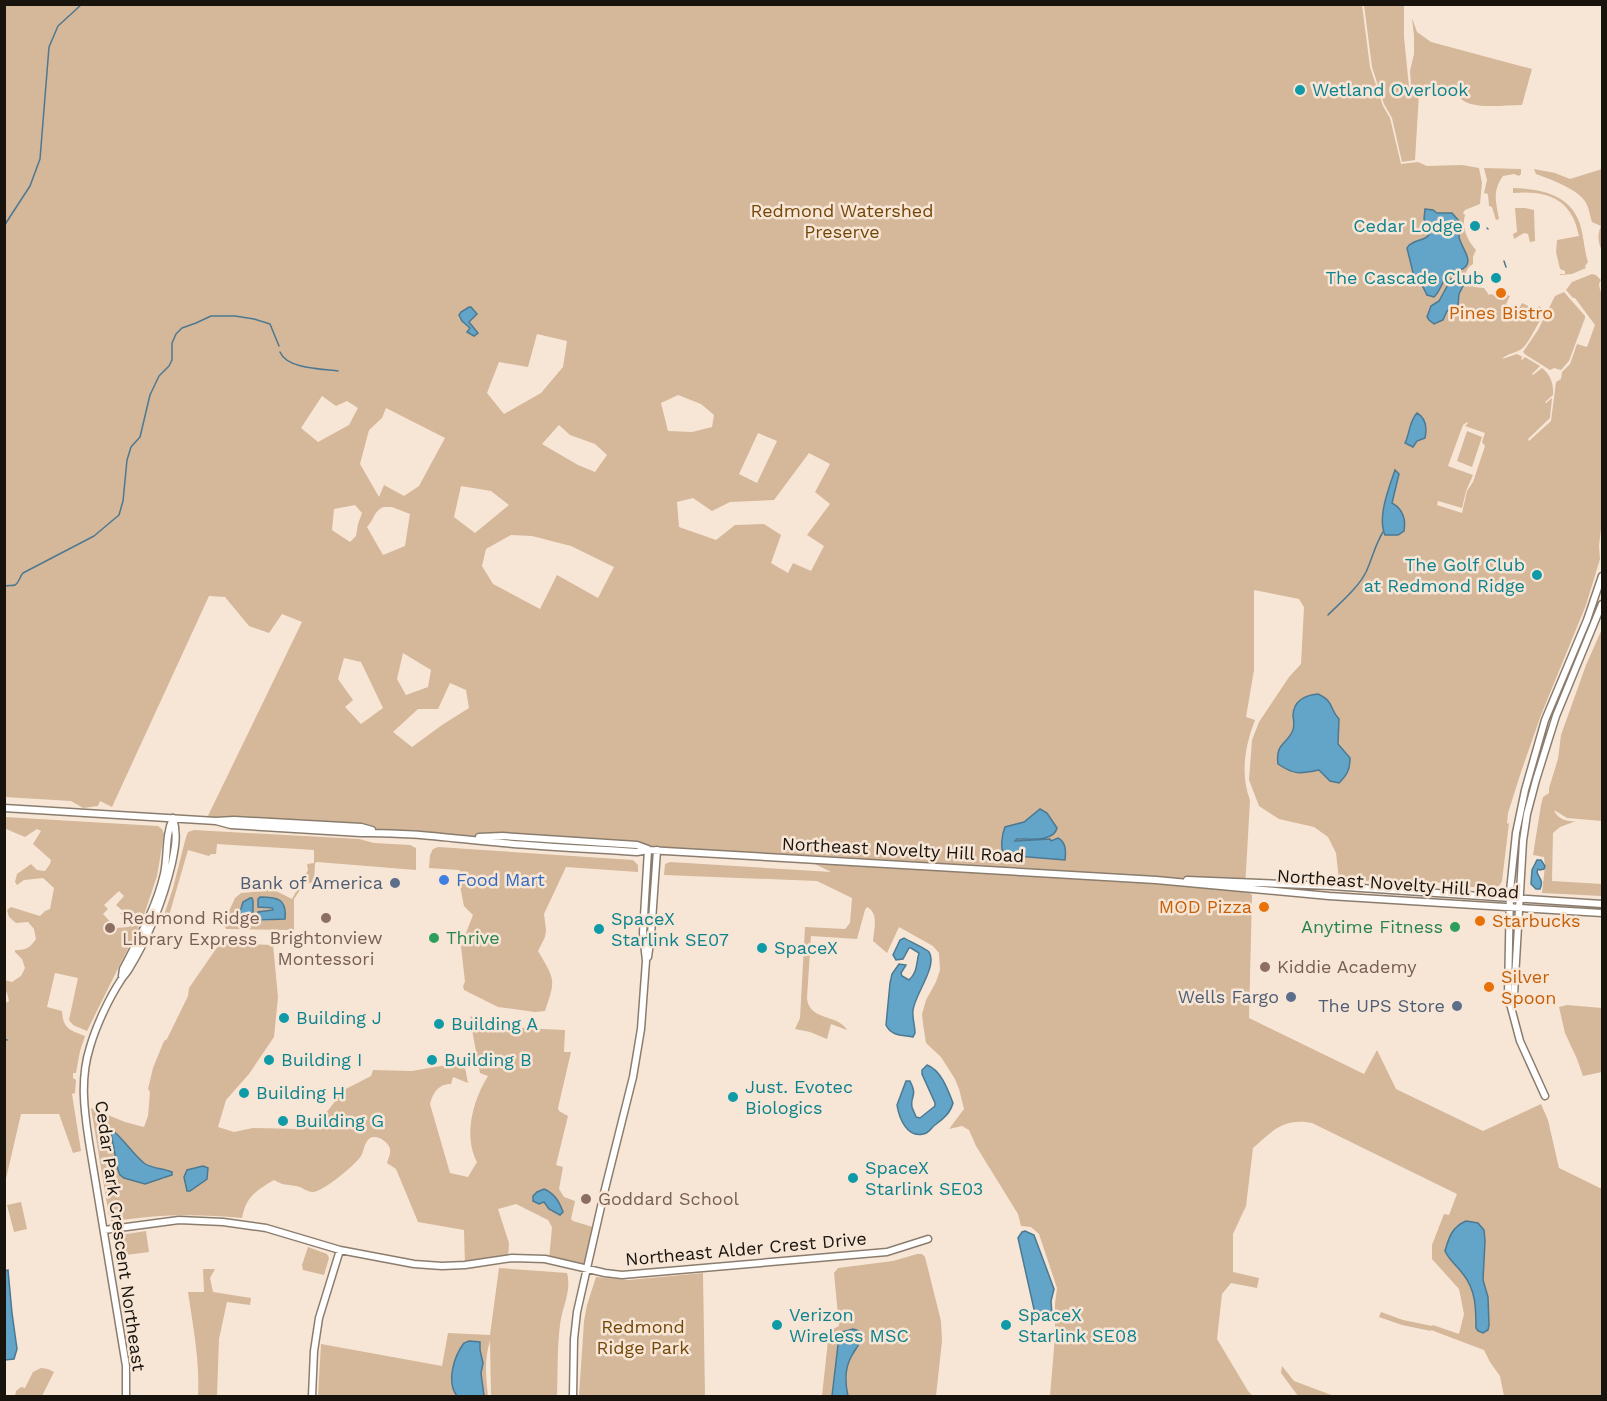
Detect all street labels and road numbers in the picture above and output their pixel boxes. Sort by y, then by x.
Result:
street label: Northeast Novelty Hill Road [781,833,1025,866]
street label: Northeast Novelty Hill Road [1276,865,1520,902]
street label: Cedar Park Crescent Northeast [91,1099,150,1373]
street label: Northeast Alder Crest Drive [624,1227,868,1270]

